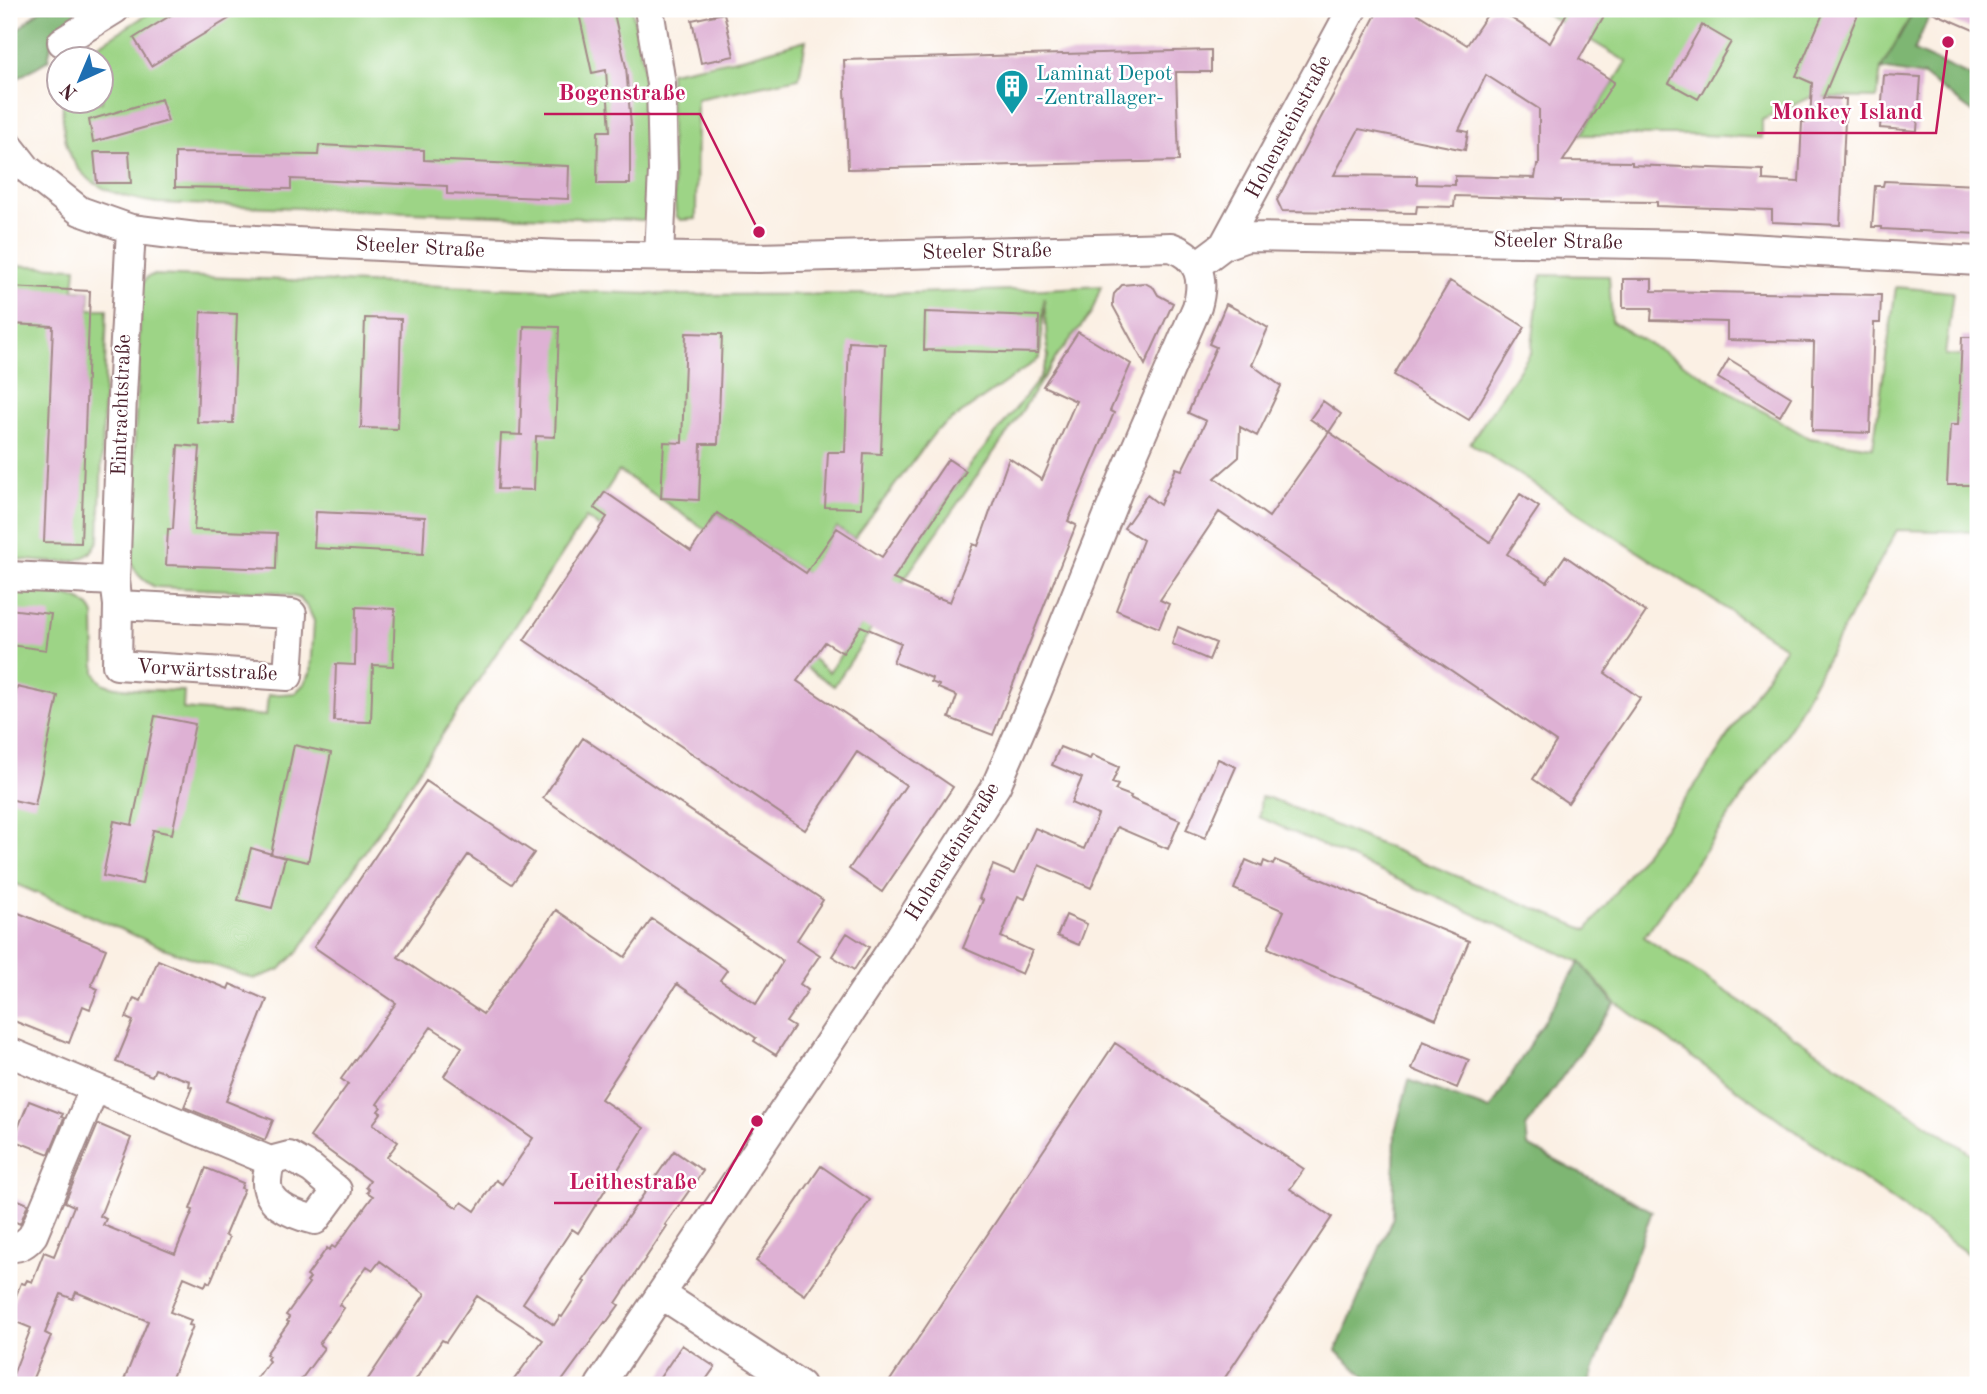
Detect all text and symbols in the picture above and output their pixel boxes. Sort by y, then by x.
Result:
north arrow [46,46,116,116]
street label: Hohensteinstraße [1242,52,1336,202]
place label: Laminat Depot -Zentrallager- [1036,64,1172,109]
building icon: Laminat Depot -Zentrallager- [993,67,1031,116]
callout: Bogenstraße [544,70,700,114]
text: N [58,78,82,102]
text: Bogenstraße [558,82,686,105]
callout: Monkey Island [1757,89,1936,133]
text: Monkey Island [1771,101,1923,124]
street label: Steeler Straße [1493,230,1623,254]
street label: Steeler Straße [355,234,485,262]
street label: Steeler Straße [922,240,1052,264]
street label: Eintrachtstraße [109,334,135,476]
street label: Vorwärtsstraße [136,657,278,685]
street label: Hohensteinstraße [902,779,1004,925]
callout: Leithestraße [554,1159,711,1203]
text: Leithestraße [569,1171,697,1194]

